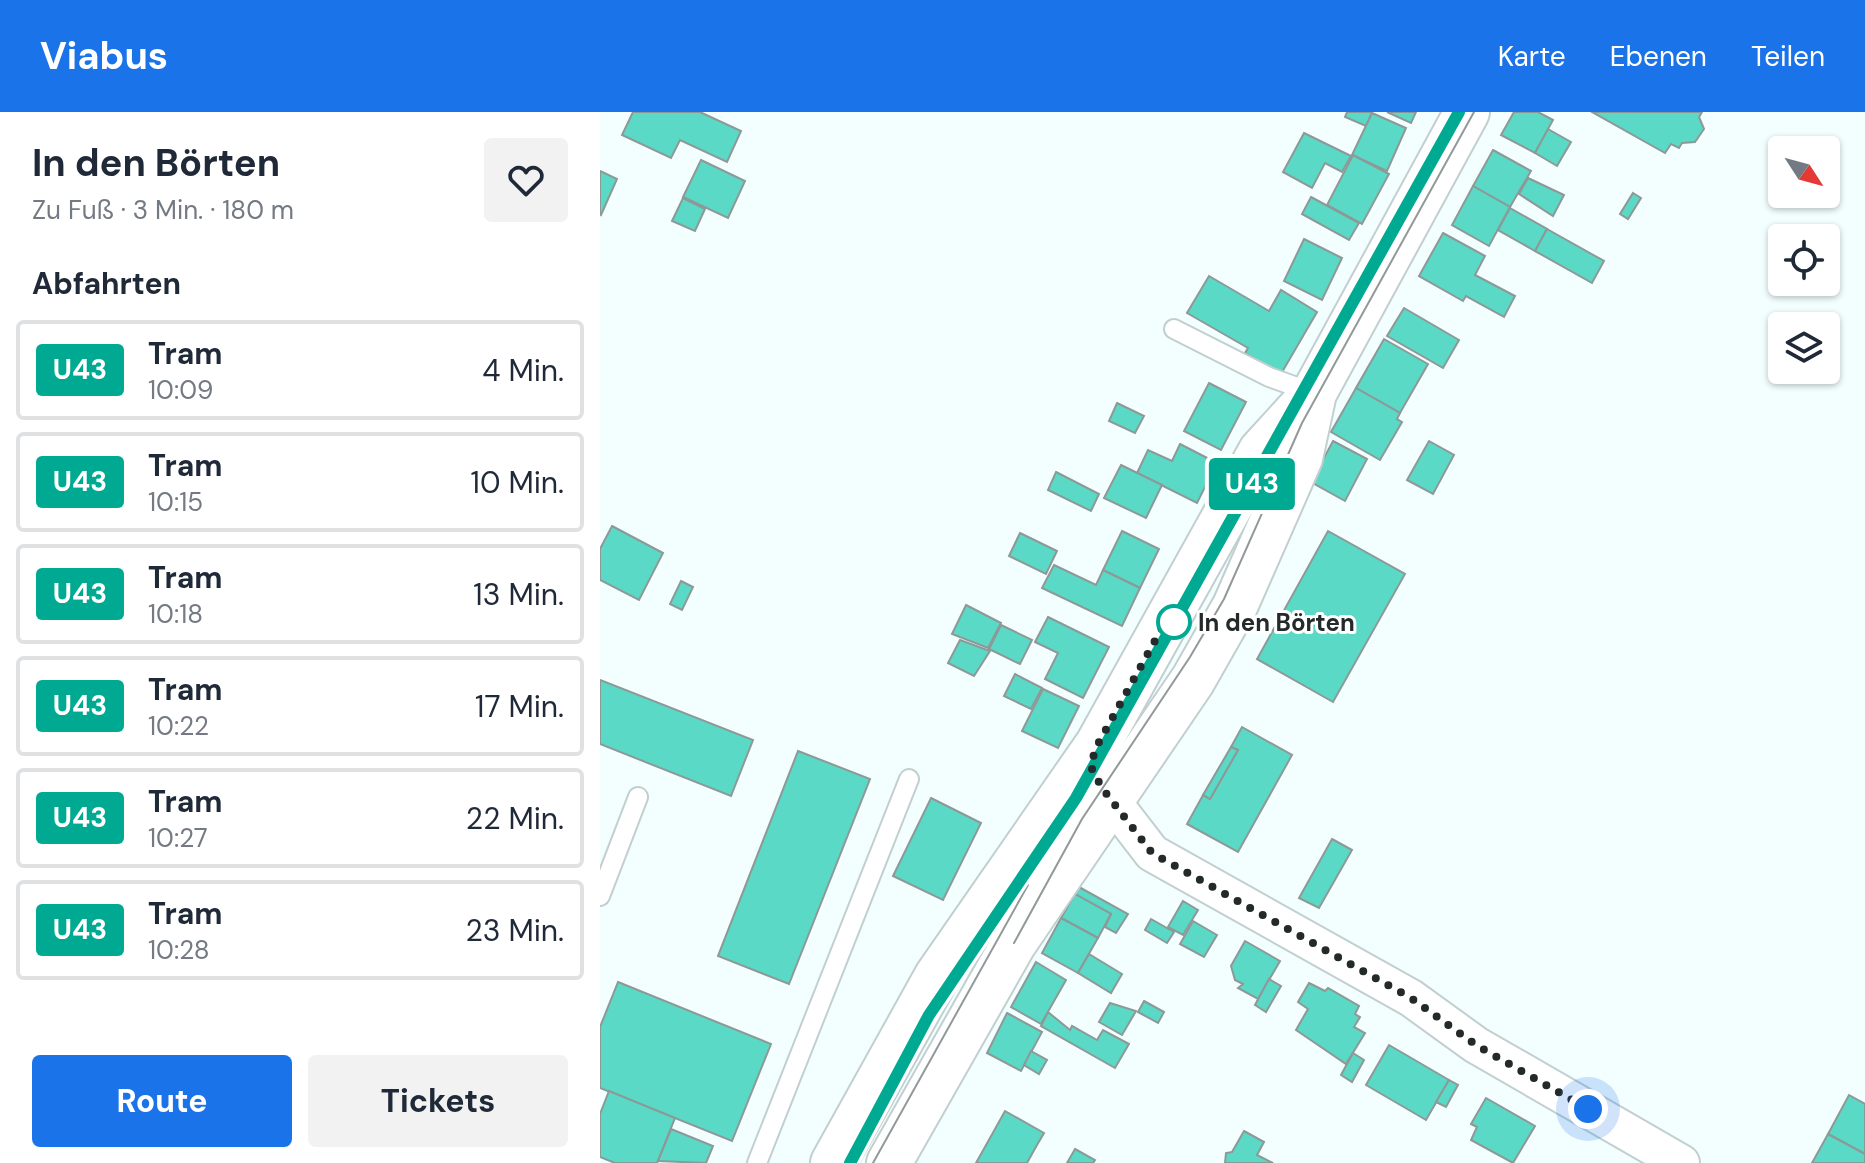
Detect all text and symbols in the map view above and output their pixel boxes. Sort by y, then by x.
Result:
text: Viabus [40,31,168,81]
text: Karte [1498,38,1566,75]
text: Ebenen [1610,38,1707,75]
text: Teilen [1751,38,1825,75]
north arrow [1768,136,1840,208]
map controls [1768,136,1840,384]
text: In den Börten [32,138,280,188]
button: heart [484,138,568,222]
text: Zu Fuß · 3 Min. · 180 m [32,193,294,227]
button: locate [1768,224,1840,296]
text: Abfahrten [32,264,181,303]
button: layers [1768,312,1840,384]
text: Tram [148,334,223,373]
text: U43 [53,351,107,388]
text: 4 Min. [482,351,564,390]
text: 10:09 [148,373,213,407]
text: Tram [148,446,223,485]
line badge: U43 [1206,458,1298,510]
text: U43 [53,463,107,500]
text: 10 Min. [471,463,564,502]
text: U43 [1225,465,1279,502]
text: 10:15 [148,485,203,519]
text: Tram [148,558,223,597]
text: U43 [53,575,107,612]
text: 13 Min. [473,575,564,614]
text: 10:18 [148,597,203,631]
marker: In den Börten [1157,605,1191,639]
place label: In den Börten [1198,607,1355,638]
text: Tram [148,670,223,709]
text: U43 [53,687,107,724]
text: 17 Min. [475,687,564,726]
text: 10:22 [148,709,209,743]
text: Tram [148,782,223,821]
text: U43 [53,799,107,836]
text: 22 Min. [466,799,564,838]
text: 10:27 [148,821,208,855]
text: Tram [148,894,223,933]
text: U43 [53,911,107,948]
text: 23 Min. [465,911,564,950]
text: 10:28 [148,933,210,967]
button: Route [32,1055,292,1147]
button: Tickets [308,1055,568,1147]
your location [1568,1089,1608,1129]

